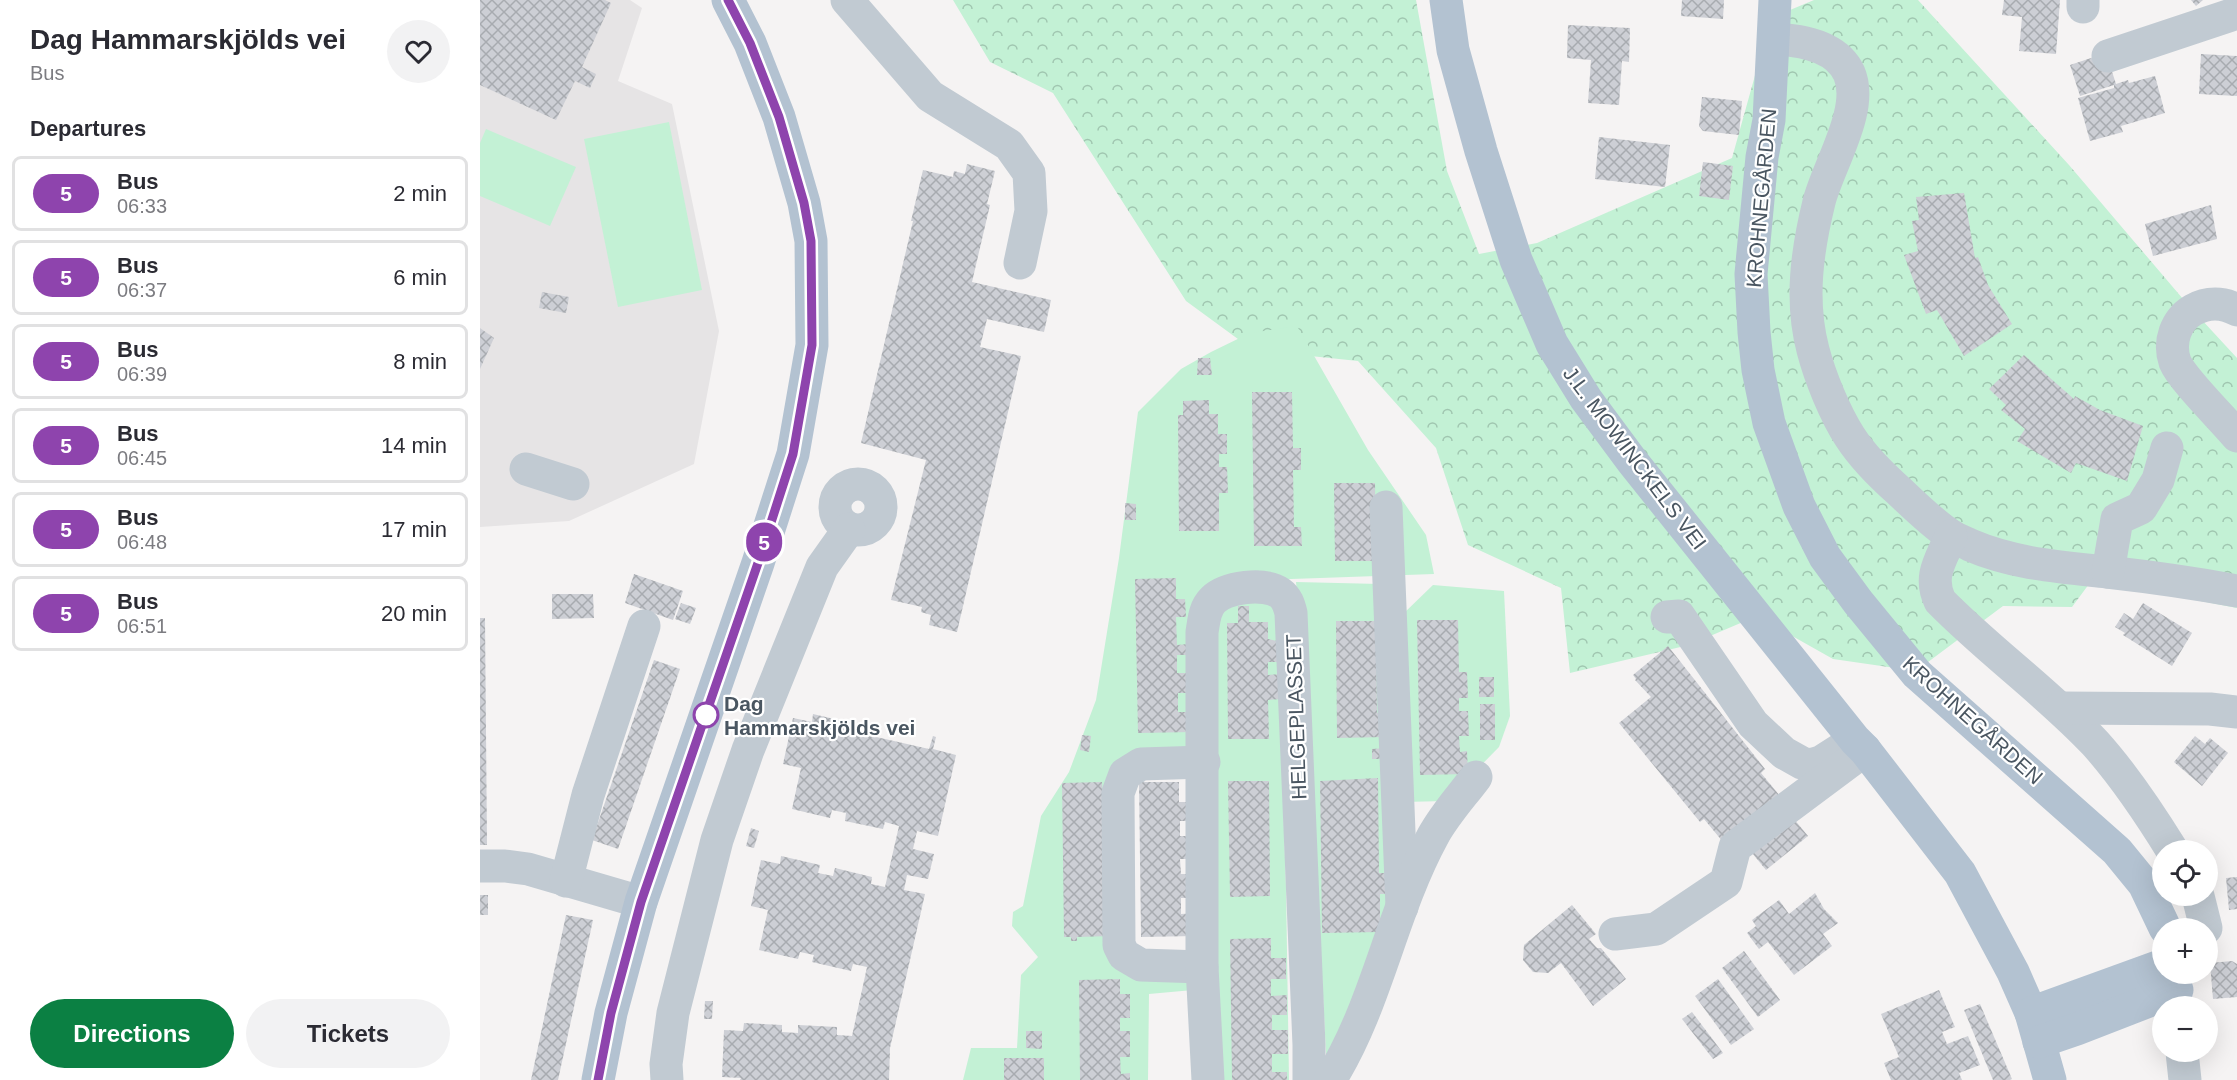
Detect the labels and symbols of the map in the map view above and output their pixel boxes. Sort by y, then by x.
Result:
street label: KROHNEGÅRDEN [1742,107,1780,289]
street label: J.L. MOWINCKELS VEI [1559,362,1711,554]
line badge: 5 [744,522,784,562]
street label: HELGEPLASSET [1282,634,1310,800]
street label: KROHNEGÅRDEN [1899,651,2047,789]
place label: Dag Hammarskjölds vei [724,692,915,739]
marker: Dag Hammarskjölds vei [693,702,719,728]

